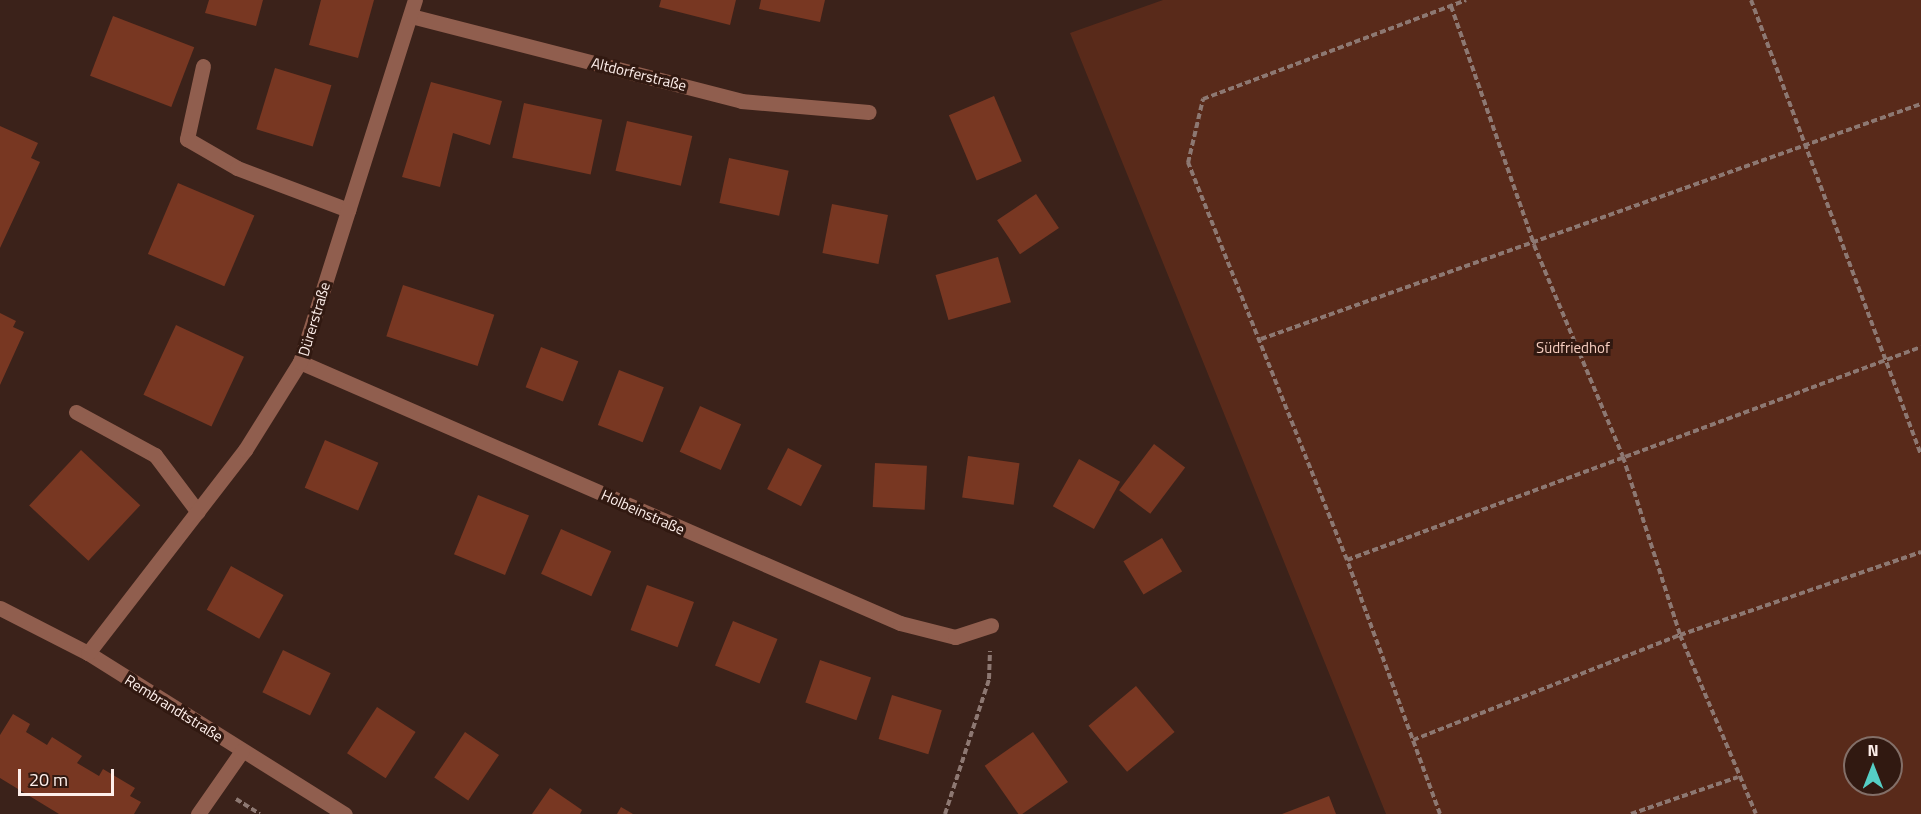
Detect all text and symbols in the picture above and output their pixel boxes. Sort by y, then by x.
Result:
street label: Altdorferstraße [590,53,688,95]
street label: Dürerstraße [294,280,334,358]
park label: Südfriedhof [1536,339,1610,357]
street label: Holbeinstraße [599,486,687,538]
street label: Rembrandtstraße [122,671,226,745]
north arrow [1843,736,1903,796]
text: N [1867,738,1879,762]
scale bar [21,757,117,795]
text: 20 m [29,766,68,793]

